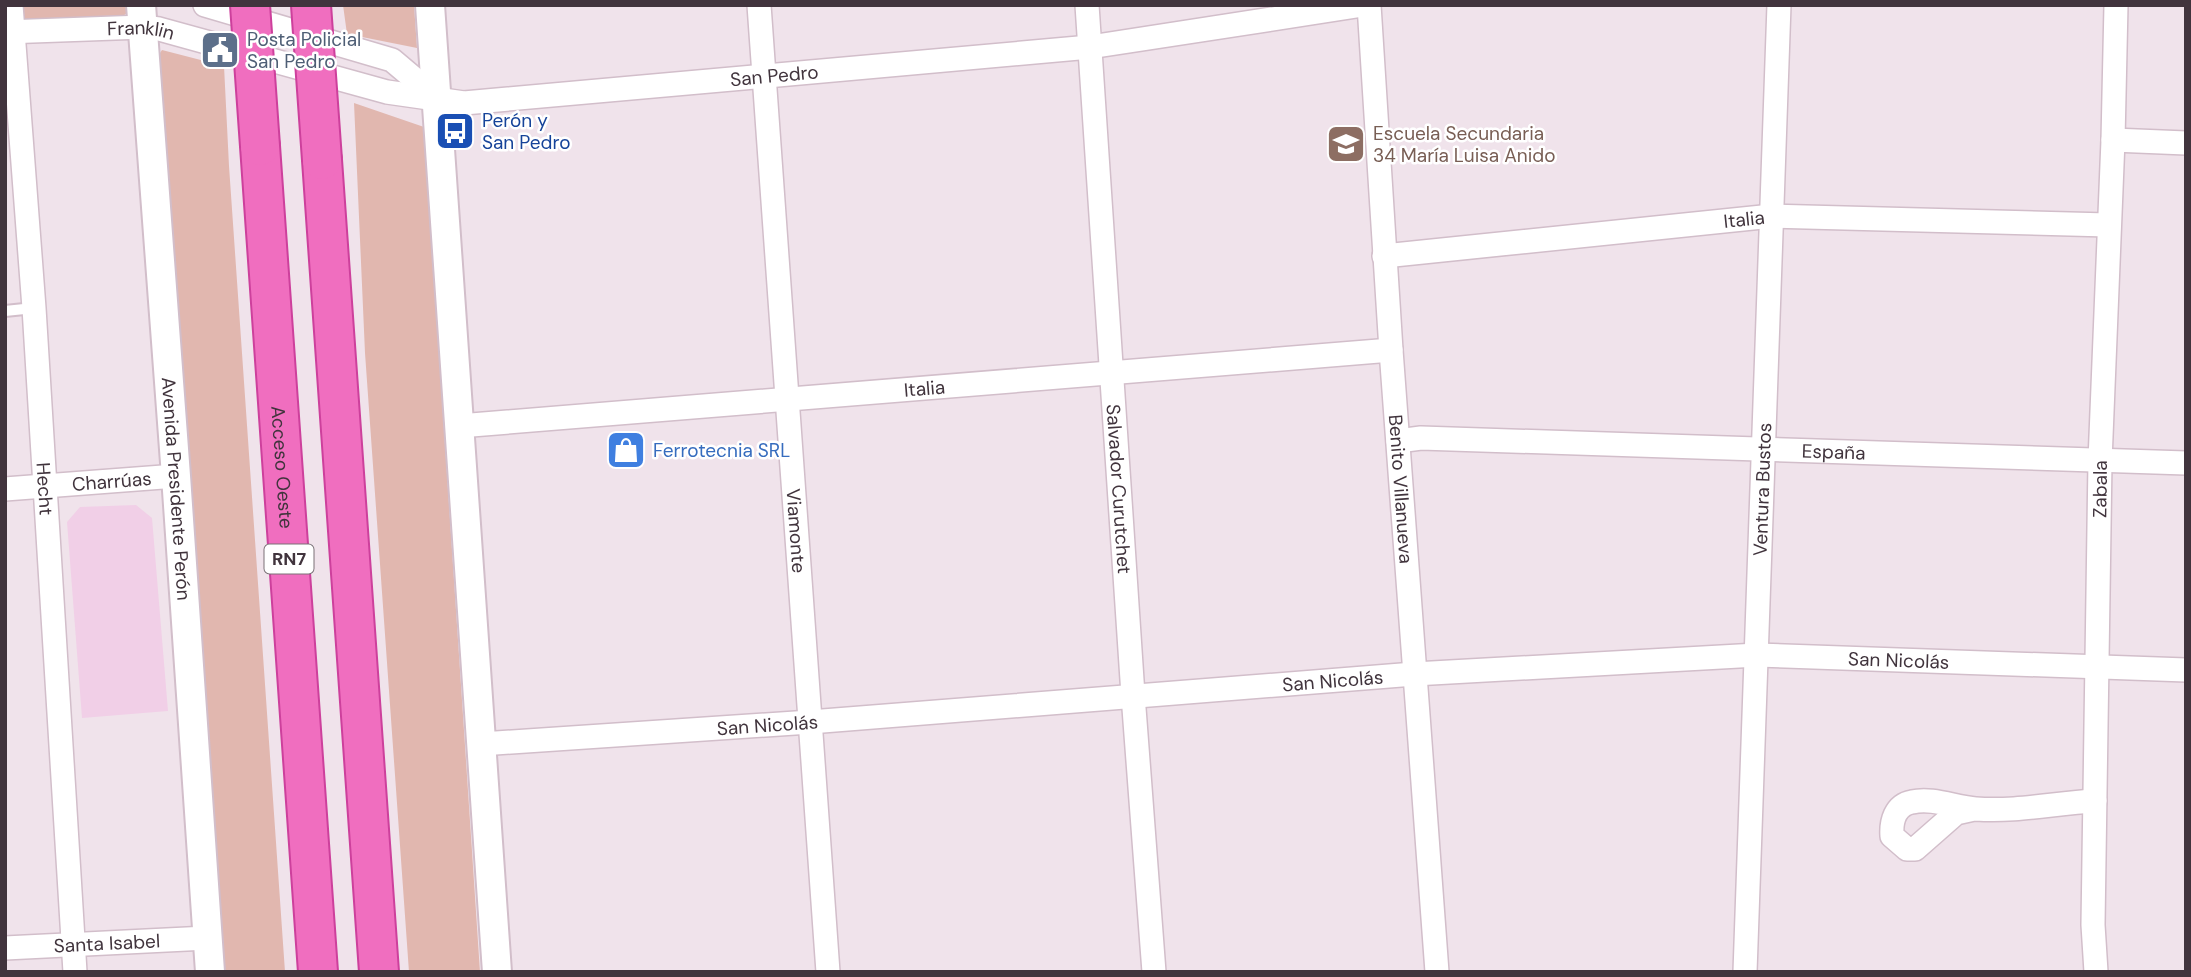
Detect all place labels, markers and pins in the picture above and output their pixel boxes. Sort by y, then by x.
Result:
place label: Posta Policial San Pedro [247,27,361,74]
public building icon: Posta Policial San Pedro [199,29,241,71]
place label: Perón y San Pedro [482,108,570,155]
bus stop icon: Perón y San Pedro [434,110,476,152]
place label: Escuela Secundaria 34 María Luisa Anido [1373,121,1555,168]
school or university icon: Escuela Secundaria 34 María Luisa Anido [1325,123,1367,165]
shop icon: Ferrotecnia SRL [605,429,647,471]
place label: Ferrotecnia SRL [653,438,790,463]

